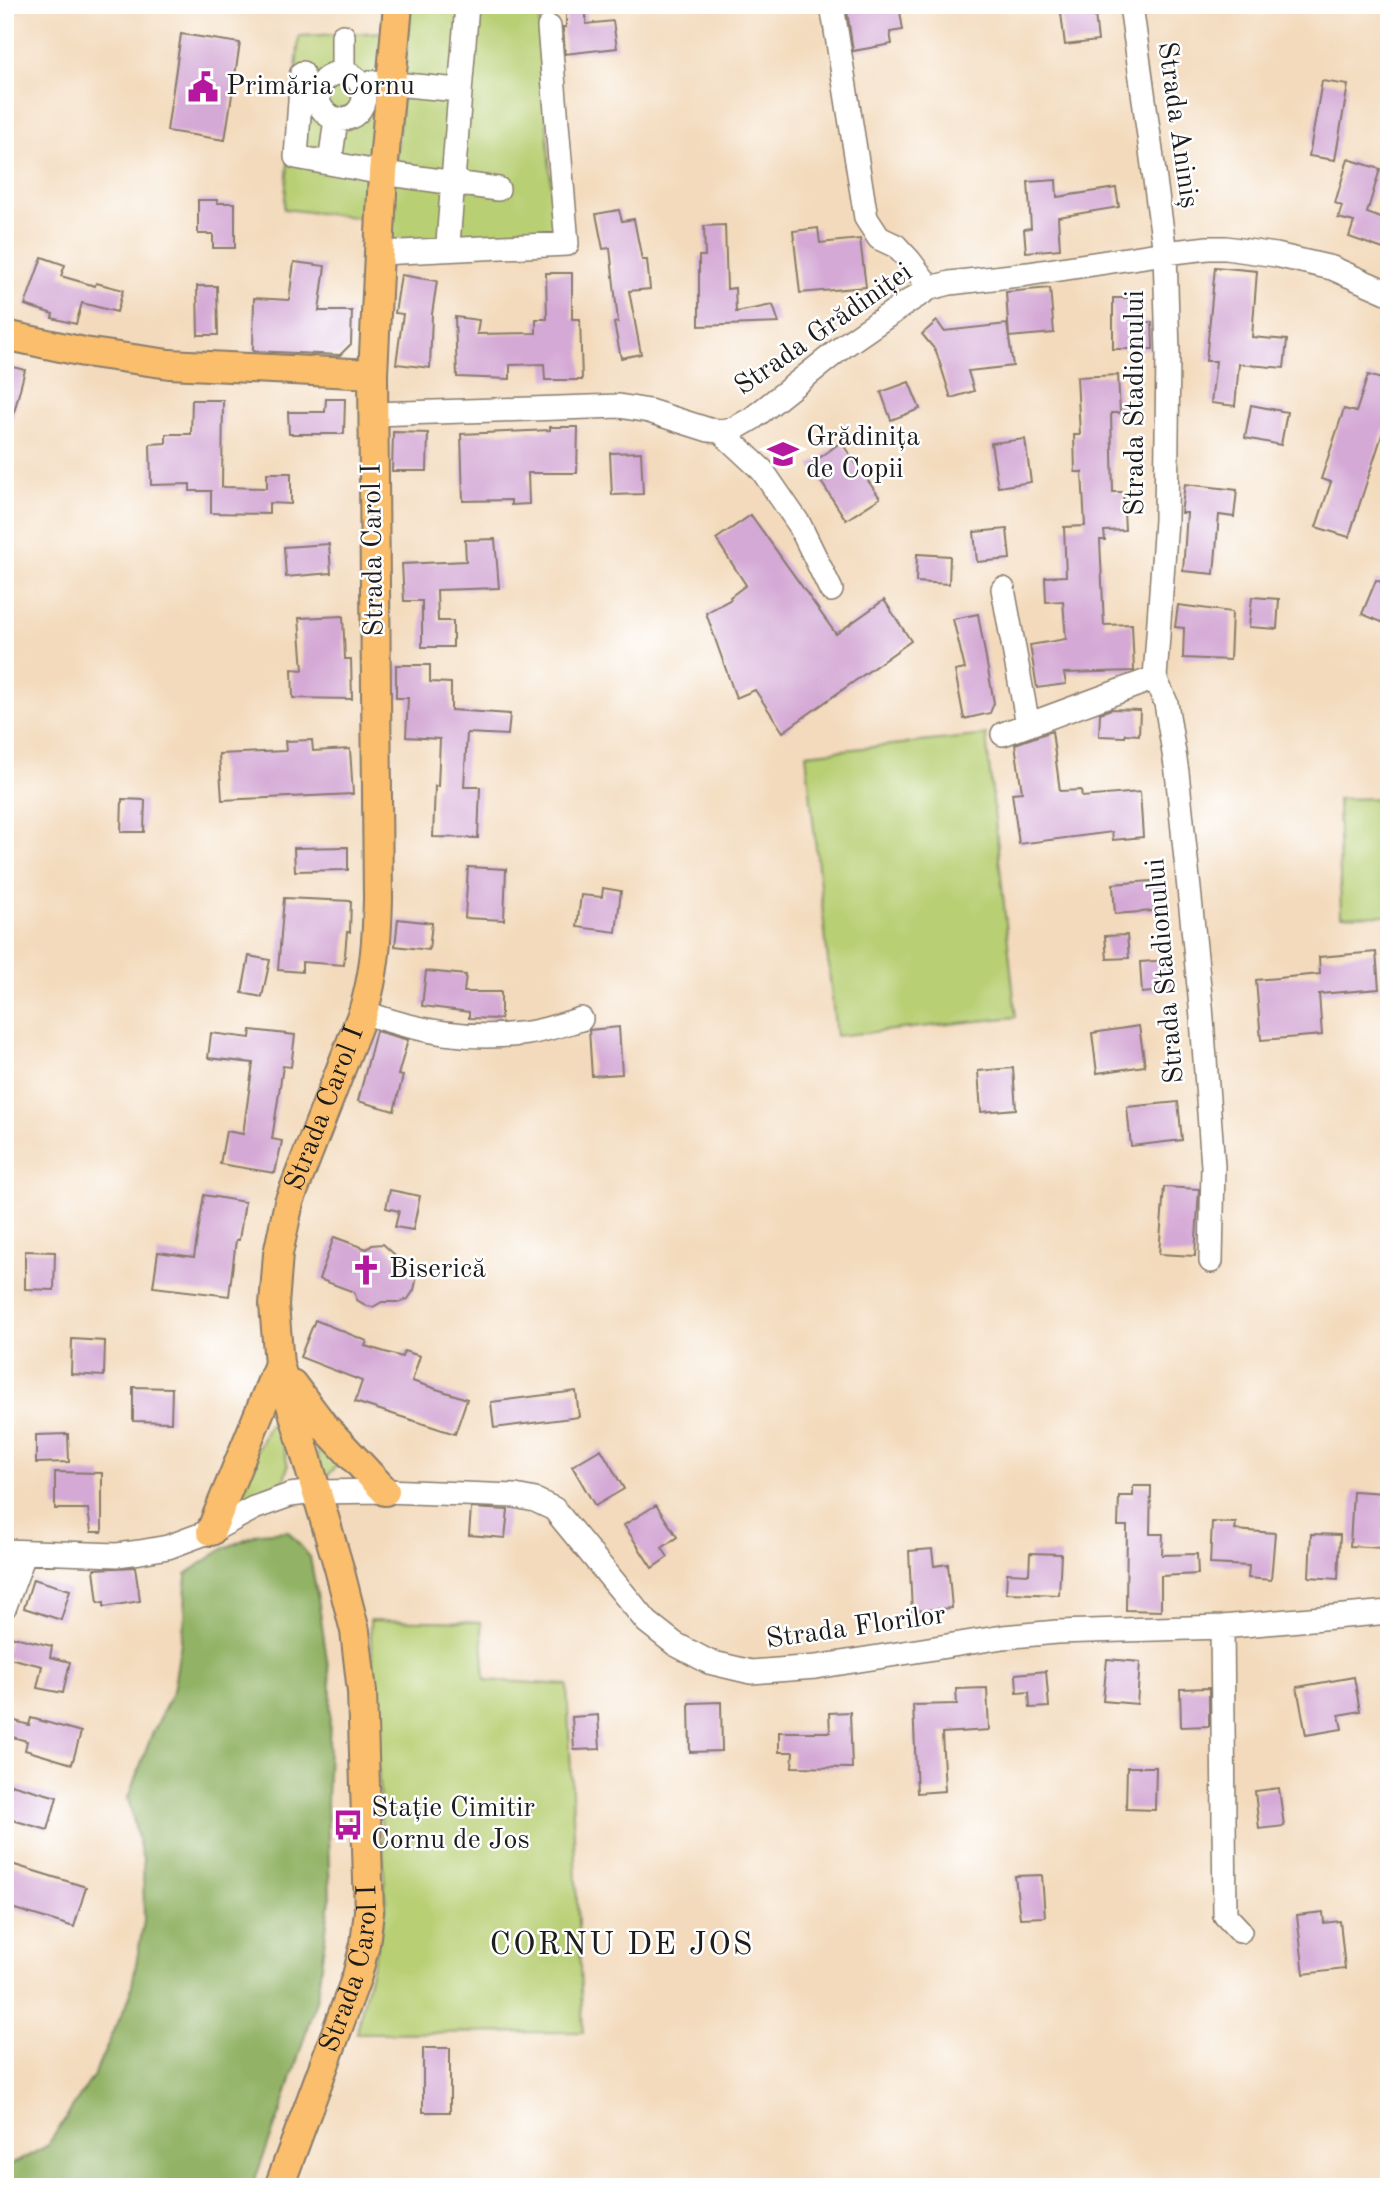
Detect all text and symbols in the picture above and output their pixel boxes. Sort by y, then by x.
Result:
street label: Strada Aniniș [1151,40,1203,210]
public building icon: Primăria Cornu [186,70,220,104]
place label: Primăria Cornu [226,73,415,101]
street label: Strada Grădiniței [730,258,918,402]
street label: Strada Stadionului [1122,290,1150,516]
place label: Grădinița de Copii [806,424,920,484]
school or university icon: Grădinița de Copii [766,437,800,471]
street label: Strada Carol I [358,463,390,637]
street label: Strada Stadionului [1142,857,1190,1085]
street label: Strada Carol I [281,1023,370,1194]
church icon: Biserică [349,1253,383,1287]
place label: Biserică [389,1256,486,1284]
street label: Strada Florilor [764,1602,948,1654]
place label: Stație Cimitir Cornu de Jos [371,1795,535,1855]
bus stop icon: Stație Cimitir Cornu de Jos [331,1808,365,1842]
street label: Strada Carol I [316,1884,383,2056]
district label: CORNU DE JOS [490,1930,754,1962]

